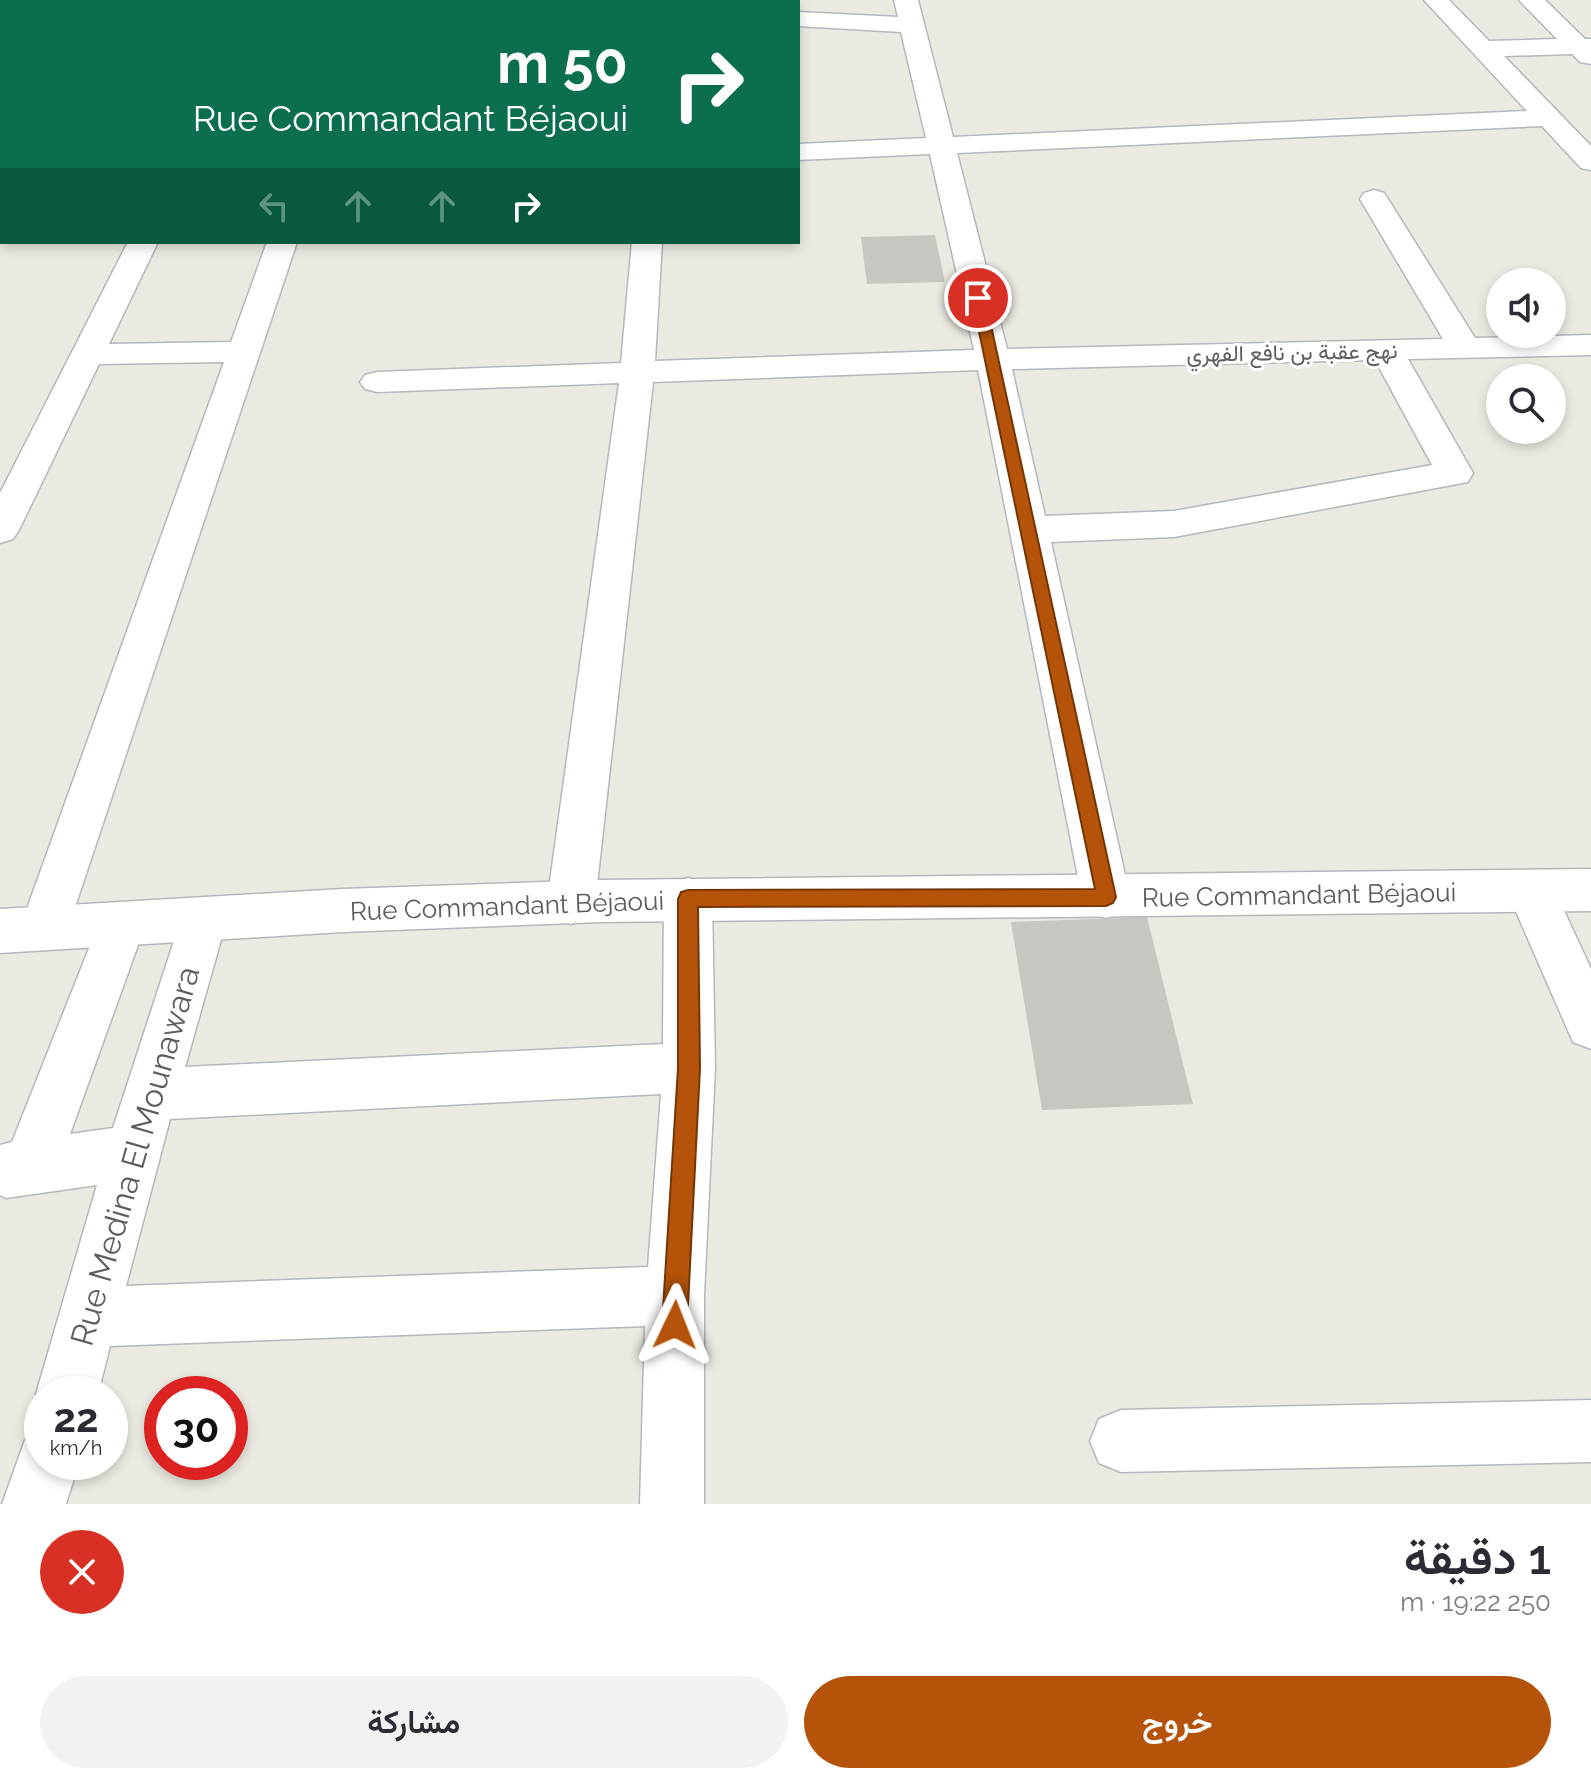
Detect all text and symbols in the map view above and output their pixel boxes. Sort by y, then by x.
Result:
text: 50 m [497,30,628,96]
icon: right [656,32,760,136]
text: Rue Commandant Béjaoui [193,97,628,139]
icon: left [252,184,296,228]
icon: ahead [336,184,380,228]
icon: ahead [420,184,464,228]
icon: right [504,184,548,228]
pin [944,264,1012,332]
map controls [1486,268,1566,444]
button: sound [1486,268,1566,348]
icon: arrive [956,276,1000,320]
street label: نهج عقبة بن نافع الفهري [1186,337,1398,373]
button: search [1486,364,1566,444]
street label: Rue Commandant Béjaoui [1142,877,1456,913]
street label: Rue Commandant Béjaoui [349,886,665,926]
street label: Rue Medina El Mounawara [63,962,206,1350]
position arrow [633,1283,717,1367]
speed limit sign: 30 [144,1376,248,1480]
text: 22 [53,1394,99,1441]
text: km/h [50,1436,102,1460]
text: 1 دقيقة [1404,1529,1551,1585]
button: close [40,1530,124,1614]
text: 250 m · 19:22 [1400,1587,1551,1617]
button: مشاركة [40,1676,788,1768]
button: خروج [804,1676,1551,1768]

